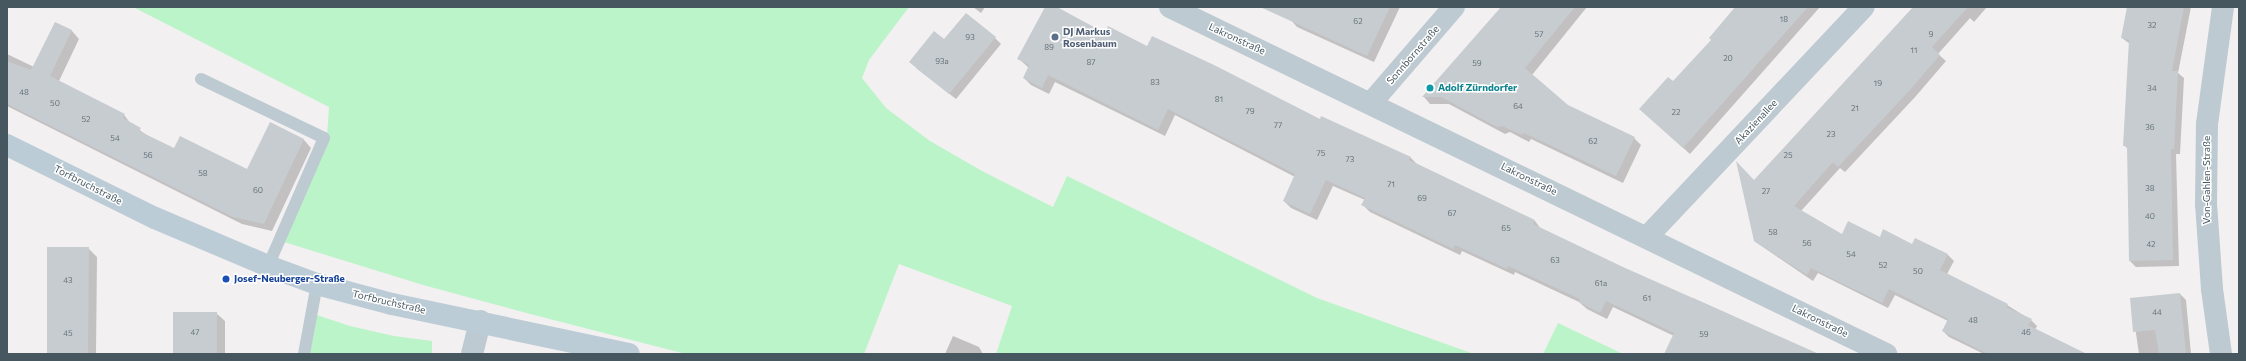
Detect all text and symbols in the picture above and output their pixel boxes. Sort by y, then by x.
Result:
house number: 18 [1780,15,1788,25]
house number: 62 [1353,17,1363,27]
street label: Lakronstraße [1207,21,1267,57]
house number: 32 [2148,21,2156,31]
street label: Sonnbornstraße [1384,23,1442,87]
place label: DJ Markus Rosenbaum [1063,25,1117,48]
house number: 57 [1535,30,1543,40]
house number: 9 [1929,30,1933,40]
marker: DJ Markus Rosenbaum [1050,32,1060,42]
house number: 93 [965,33,975,43]
house number: 89 [1044,43,1054,53]
house number: 11 [1911,46,1917,56]
house number: 20 [1723,54,1733,64]
house number: 93a [935,57,949,67]
house number: 87 [1086,58,1096,68]
house number: 59 [1472,59,1482,69]
house number: 83 [1150,78,1160,88]
house number: 19 [1874,79,1882,89]
place label: Adolf Zürndorfer [1438,82,1517,94]
marker: Adolf Zürndorfer [1425,83,1435,93]
house number: 34 [2147,84,2157,94]
house number: 48 [19,88,29,98]
house number: 81 [1215,95,1223,105]
street label: Akazienallee [1732,97,1780,147]
house number: 50 [50,99,60,109]
house number: 64 [1513,102,1523,112]
house number: 21 [1851,104,1859,114]
house number: 79 [1245,107,1255,117]
house number: 22 [1672,108,1680,118]
house number: 52 [81,115,91,125]
house number: 77 [1274,121,1282,131]
house number: 36 [2145,123,2155,133]
house number: 23 [1827,130,1835,140]
house number: 54 [110,134,120,144]
street label: Von-Gahlen-Straße [2201,136,2213,224]
house number: 62 [1588,137,1598,147]
house number: 75 [1317,149,1325,159]
house number: 56 [143,151,153,161]
house number: 25 [1783,151,1793,161]
house number: 73 [1346,155,1354,165]
street label: Lakronstraße [1499,160,1559,198]
street label: Torfbruchstraße [52,163,124,207]
house number: 58 [198,169,208,179]
house number: 71 [1387,180,1395,190]
house number: 38 [2145,184,2155,194]
house number: 60 [253,186,263,196]
house number: 27 [1762,187,1770,197]
house number: 69 [1417,194,1427,204]
house number: 67 [1447,209,1457,219]
house number: 40 [2145,212,2155,222]
house number: 65 [1501,224,1511,234]
house number: 58 [1768,228,1778,238]
house number: 56 [1802,239,1812,249]
house number: 42 [2146,240,2156,250]
house number: 54 [1846,250,1856,260]
house number: 63 [1550,256,1560,266]
house number: 52 [1878,261,1888,271]
house number: 50 [1913,267,1923,277]
place label: Josef-Neuberger-Straße [234,273,345,285]
marker: Josef-Neuberger-Straße [221,274,231,284]
house number: 43 [63,276,73,286]
house number: 61a [1595,279,1607,289]
street label: Torfbruchstraße [351,288,427,316]
house number: 61 [1643,294,1651,304]
street label: Lakronstraße [1790,302,1850,340]
house number: 44 [2152,308,2162,318]
house number: 48 [1968,316,1978,326]
house number: 47 [191,328,199,338]
house number: 46 [2021,328,2031,338]
house number: 45 [63,329,73,339]
house number: 59 [1699,330,1709,340]

